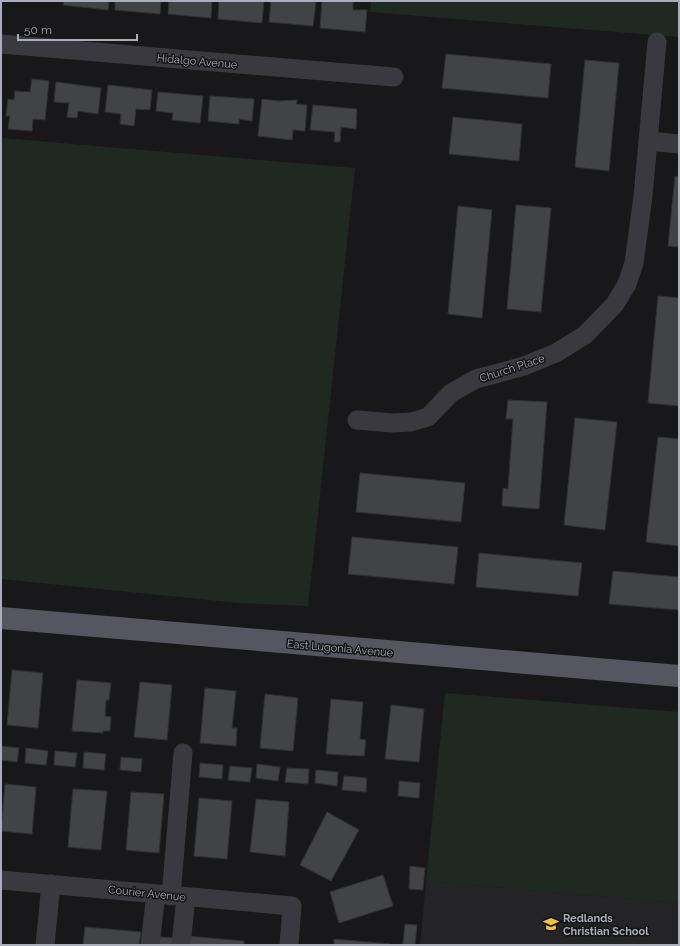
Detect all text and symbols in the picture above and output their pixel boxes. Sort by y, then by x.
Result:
scale bar [18,16,137,42]
text: 50 m [24,23,52,37]
street label: Hidalgo Avenue [156,52,238,72]
street label: Church Place [478,352,547,385]
street label: East Lugonia Avenue [286,637,394,660]
street label: Courier Avenue [107,883,187,904]
place label: Redlands Christian School [563,912,649,938]
school or university icon: Redlands Christian School [542,915,560,933]

